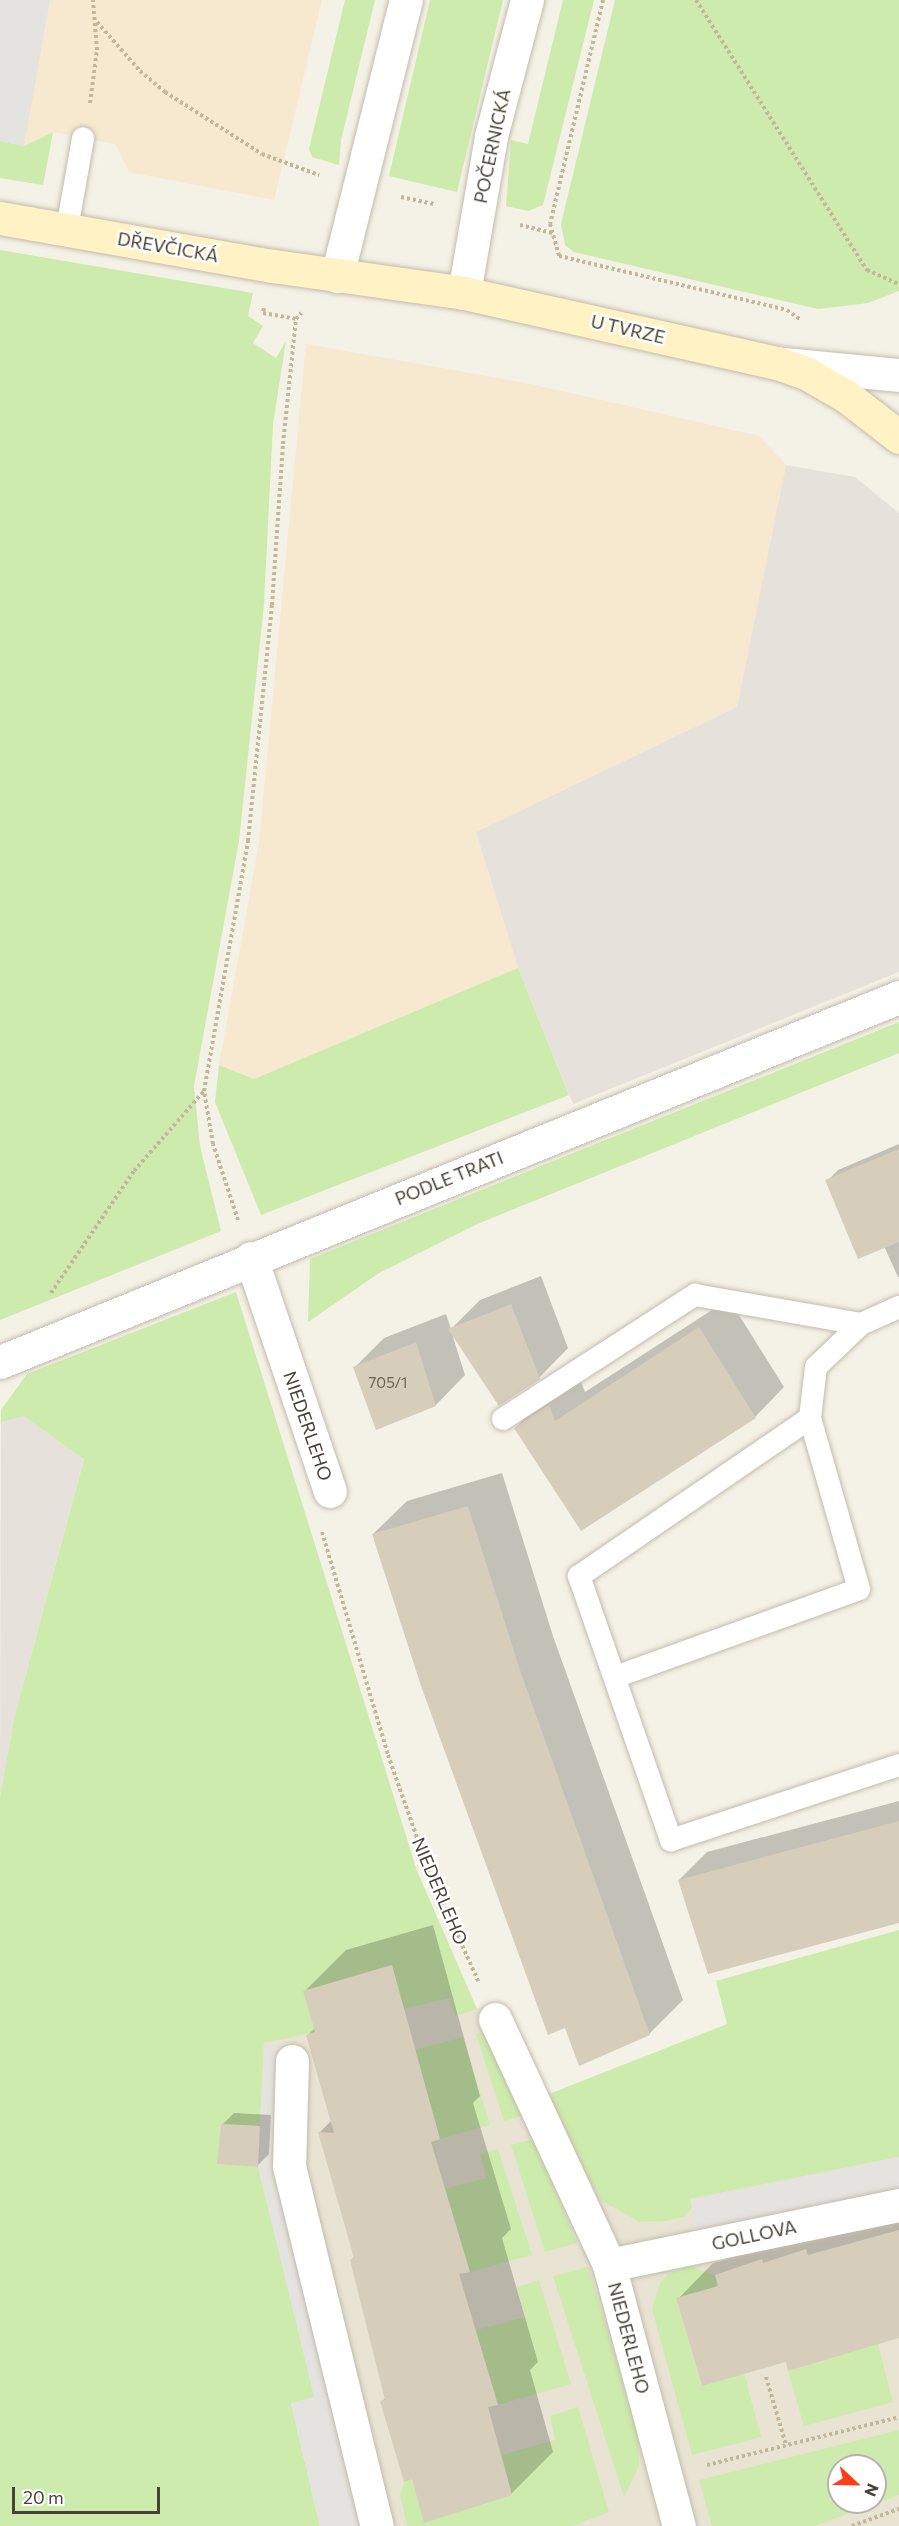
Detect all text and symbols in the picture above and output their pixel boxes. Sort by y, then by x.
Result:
street label: POČERNICKÁ [469,87,515,205]
street label: DŘEVČICKÁ [116,227,220,267]
street label: U TVRZE [589,310,667,348]
street label: PODLE TRATI [392,1147,506,1209]
street label: NIEDERLEHO [279,1368,337,1484]
house number: 705/1 [368,1374,408,1392]
street label: NIEDERLEHO [408,1834,472,1948]
street label: GOLLOVA [710,2215,798,2255]
street label: NIEDERLEHO [604,2280,654,2396]
north arrow [827,2454,887,2514]
scale bar [15,2475,164,2513]
text: N [861,2481,883,2499]
text: 20 m [23,2486,64,2508]

